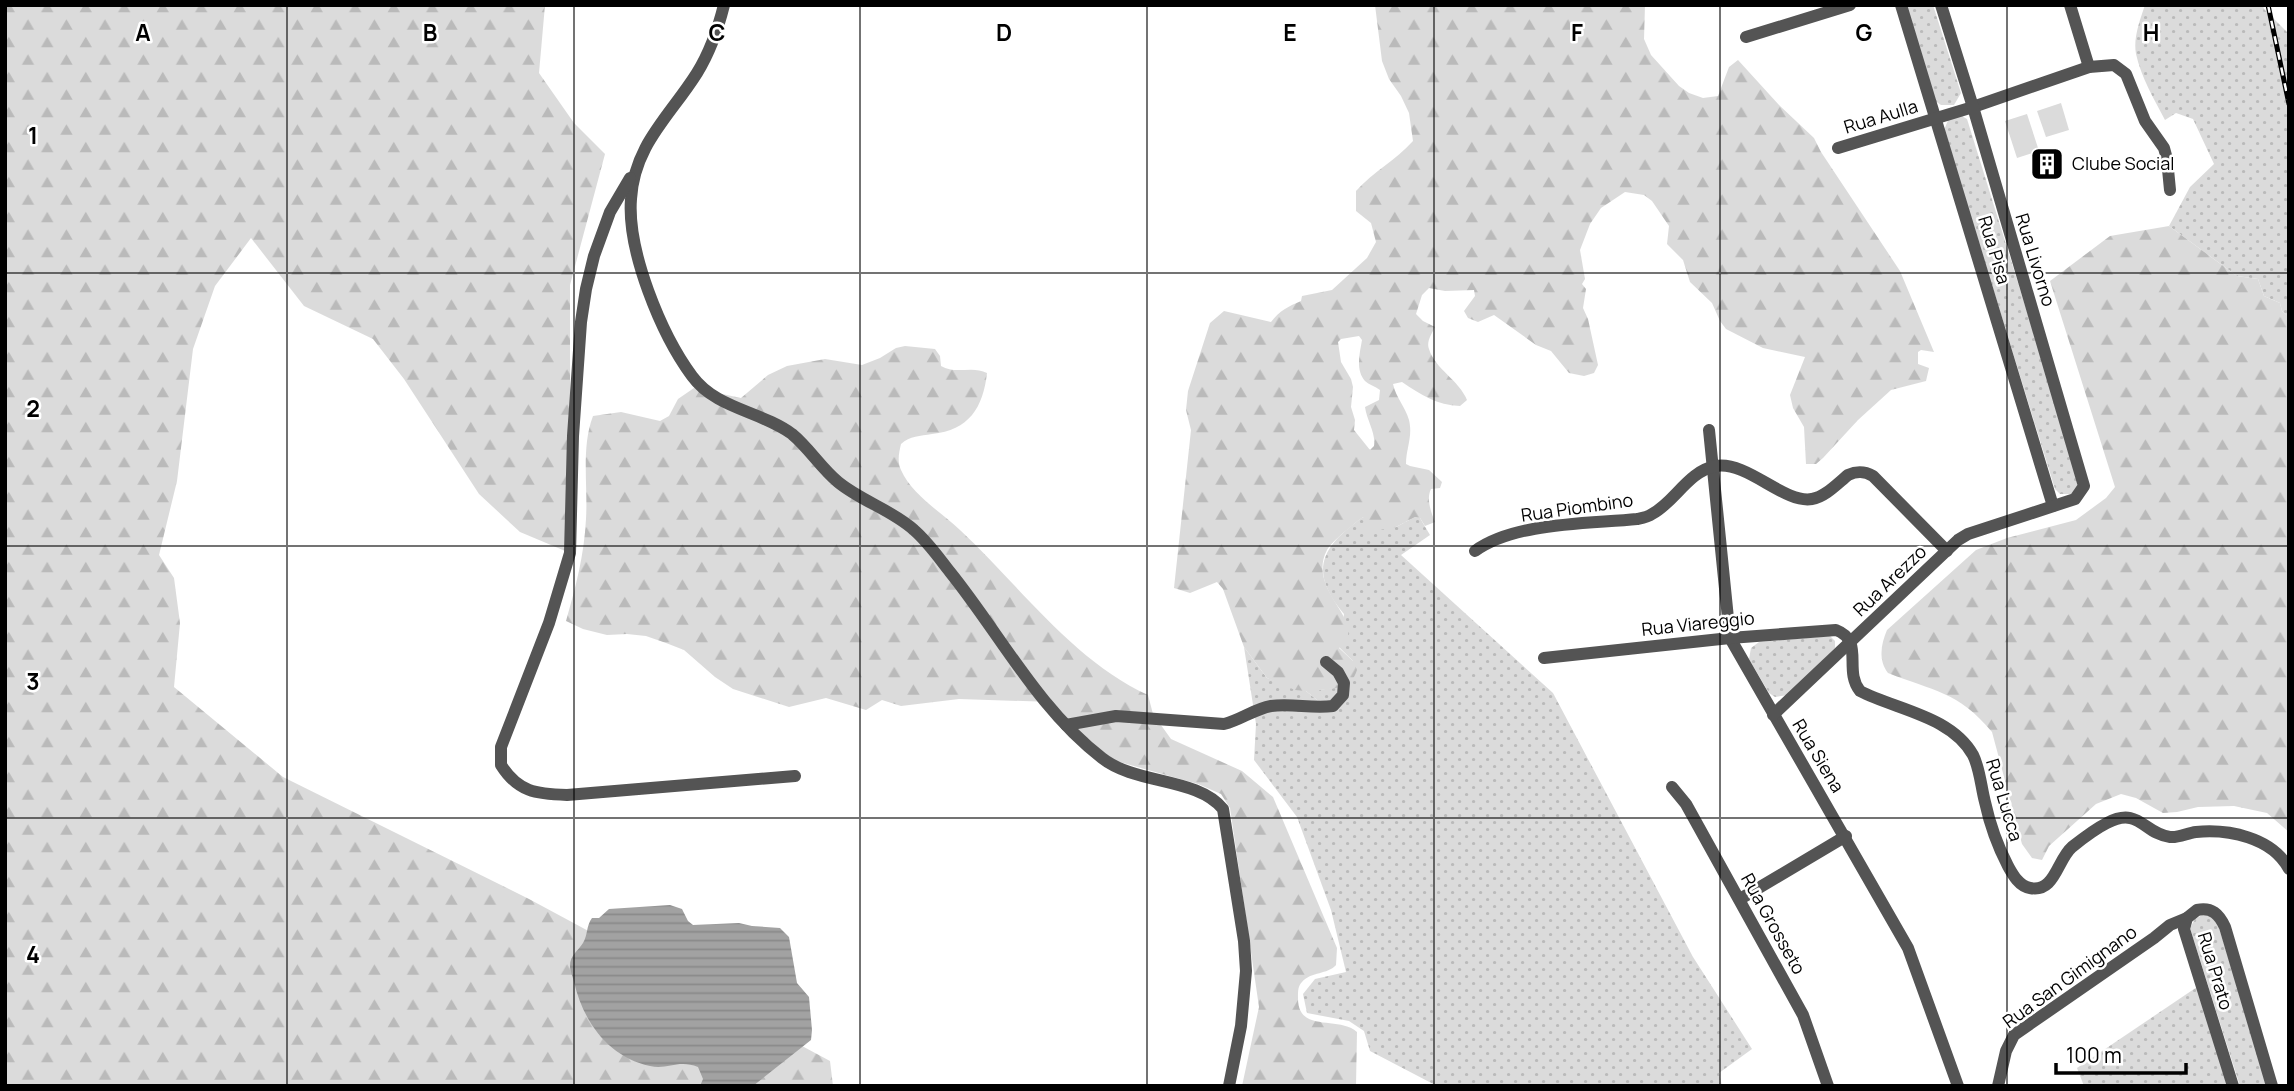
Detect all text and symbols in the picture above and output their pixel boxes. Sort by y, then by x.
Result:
text: A [135,16,151,48]
text: B [423,16,437,48]
text: C [709,16,726,48]
text: D [996,16,1012,48]
text: E [1283,16,1297,48]
text: F [1571,16,1583,48]
text: G [1856,16,1873,48]
text: H [2143,16,2159,48]
street label: Rua Aulla [1841,93,1921,139]
text: 1 [28,119,38,151]
building icon: Clube Social [2028,145,2066,183]
place label: Clube Social [2072,151,2174,175]
street label: Rua Livorno [2010,210,2062,309]
street label: Rua Pisa [1973,213,2017,287]
text: 2 [26,392,40,424]
street label: Rua Piombino [1519,487,1634,527]
street label: Rua Arezzo [1848,539,1931,621]
street label: Rua Viareggio [1640,605,1756,641]
text: 3 [26,665,40,697]
street label: Rua Siena [1787,714,1850,797]
street label: Rua Lucca [1981,755,2029,844]
street label: Rua Grosseto [1736,869,1812,978]
street label: Rua San Gimignano [1998,919,2141,1033]
street label: Rua Prato [2193,929,2239,1013]
text: 4 [26,938,40,970]
scale bar [2056,1032,2186,1076]
text: 100 m [2066,1041,2122,1069]

